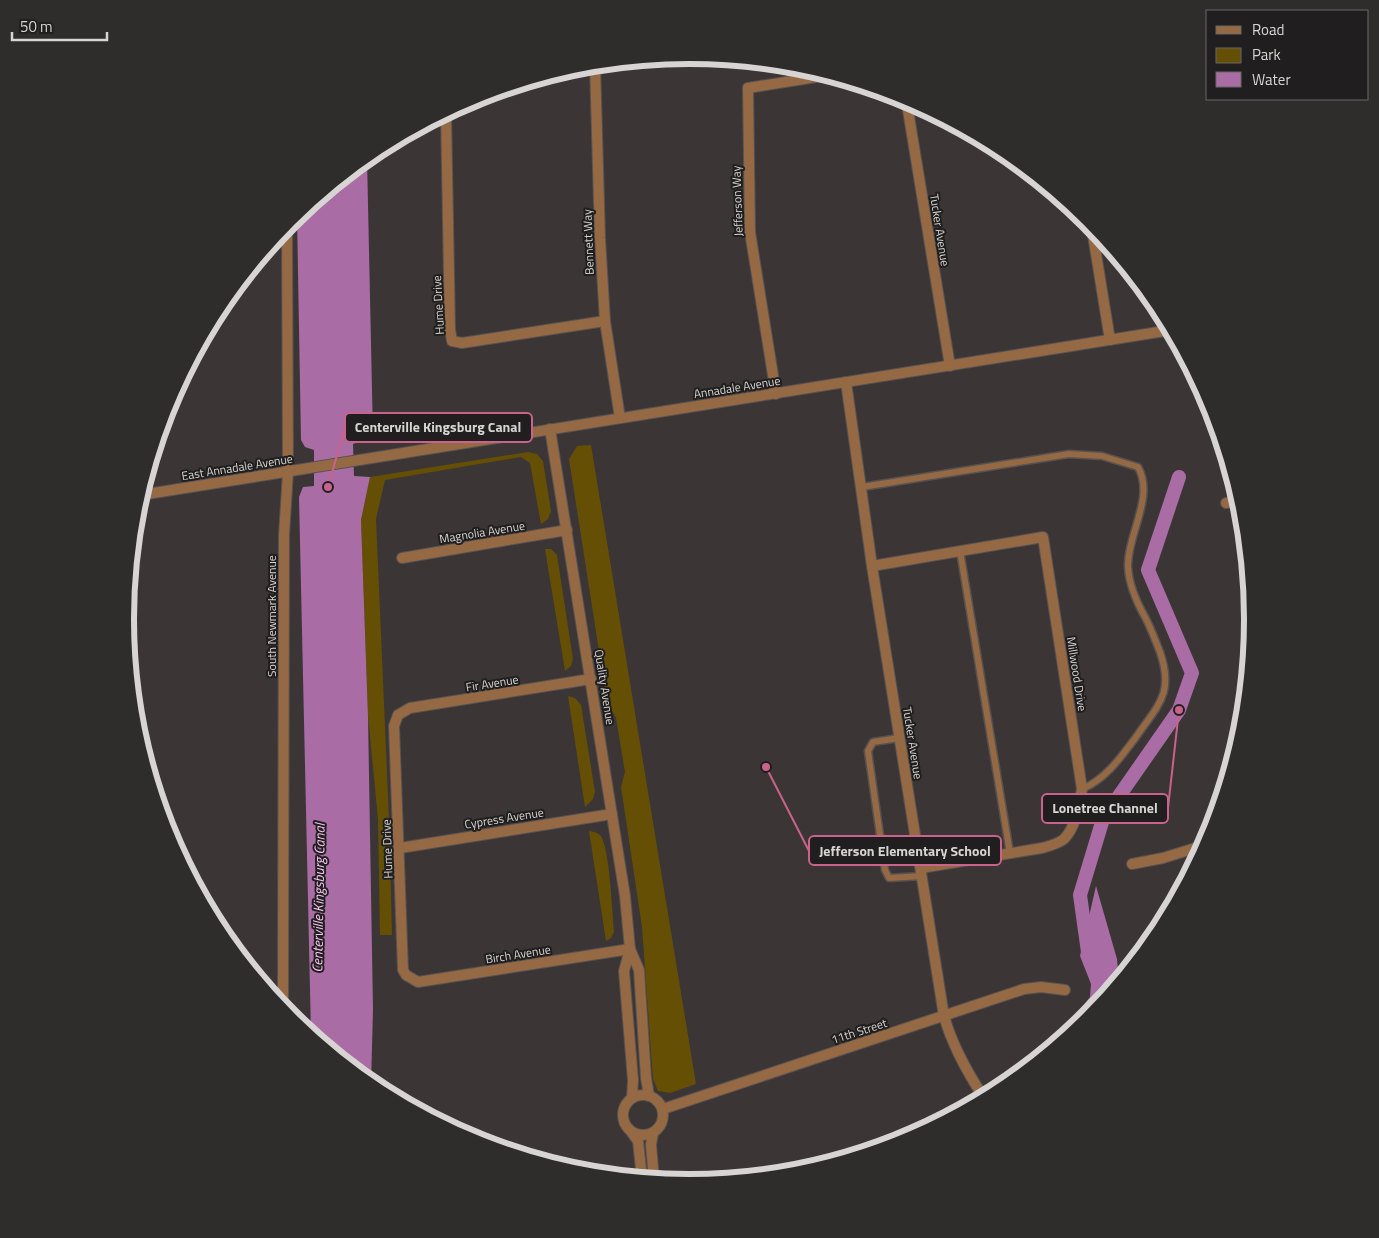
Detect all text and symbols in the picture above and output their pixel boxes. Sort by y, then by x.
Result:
scale bar [12,10,108,42]
legend [1206,10,1369,100]
text: 50 m [20,15,53,38]
text: Road [1252,18,1284,41]
text: Park [1252,43,1281,66]
text: Water [1252,68,1291,91]
street label: Jefferson Way [726,165,748,237]
street label: Tucker Avenue [925,193,955,267]
street label: Bennett Way [577,209,599,275]
street label: Hume Drive [427,275,449,335]
street label: Annadale Avenue [692,371,782,403]
callout: Centerville Kingsburg Canal [345,413,532,442]
text: Centerville Kingsburg Canal [355,416,521,437]
street label: East Annadale Avenue [180,449,294,485]
street label: Magnolia Avenue [438,516,526,548]
street label: South Newmark Avenue [262,555,281,677]
street label: Millwood Drive [1062,635,1092,713]
street label: Quality Avenue [590,648,620,726]
street label: Fir Avenue [464,669,520,697]
street label: Tucker Avenue [898,706,928,780]
callout: Lonetree Channel [1042,794,1168,823]
text: Lonetree Channel [1052,797,1158,818]
street label: Cypress Avenue [463,802,545,834]
street label: Hume Drive [376,819,398,879]
water label: Centerville Kingsburg Canal [306,821,330,973]
callout: Jefferson Elementary School [809,836,1001,865]
text: Jefferson Elementary School [819,840,991,861]
street label: Birch Avenue [484,939,552,969]
street label: 11th Street [829,1013,890,1049]

